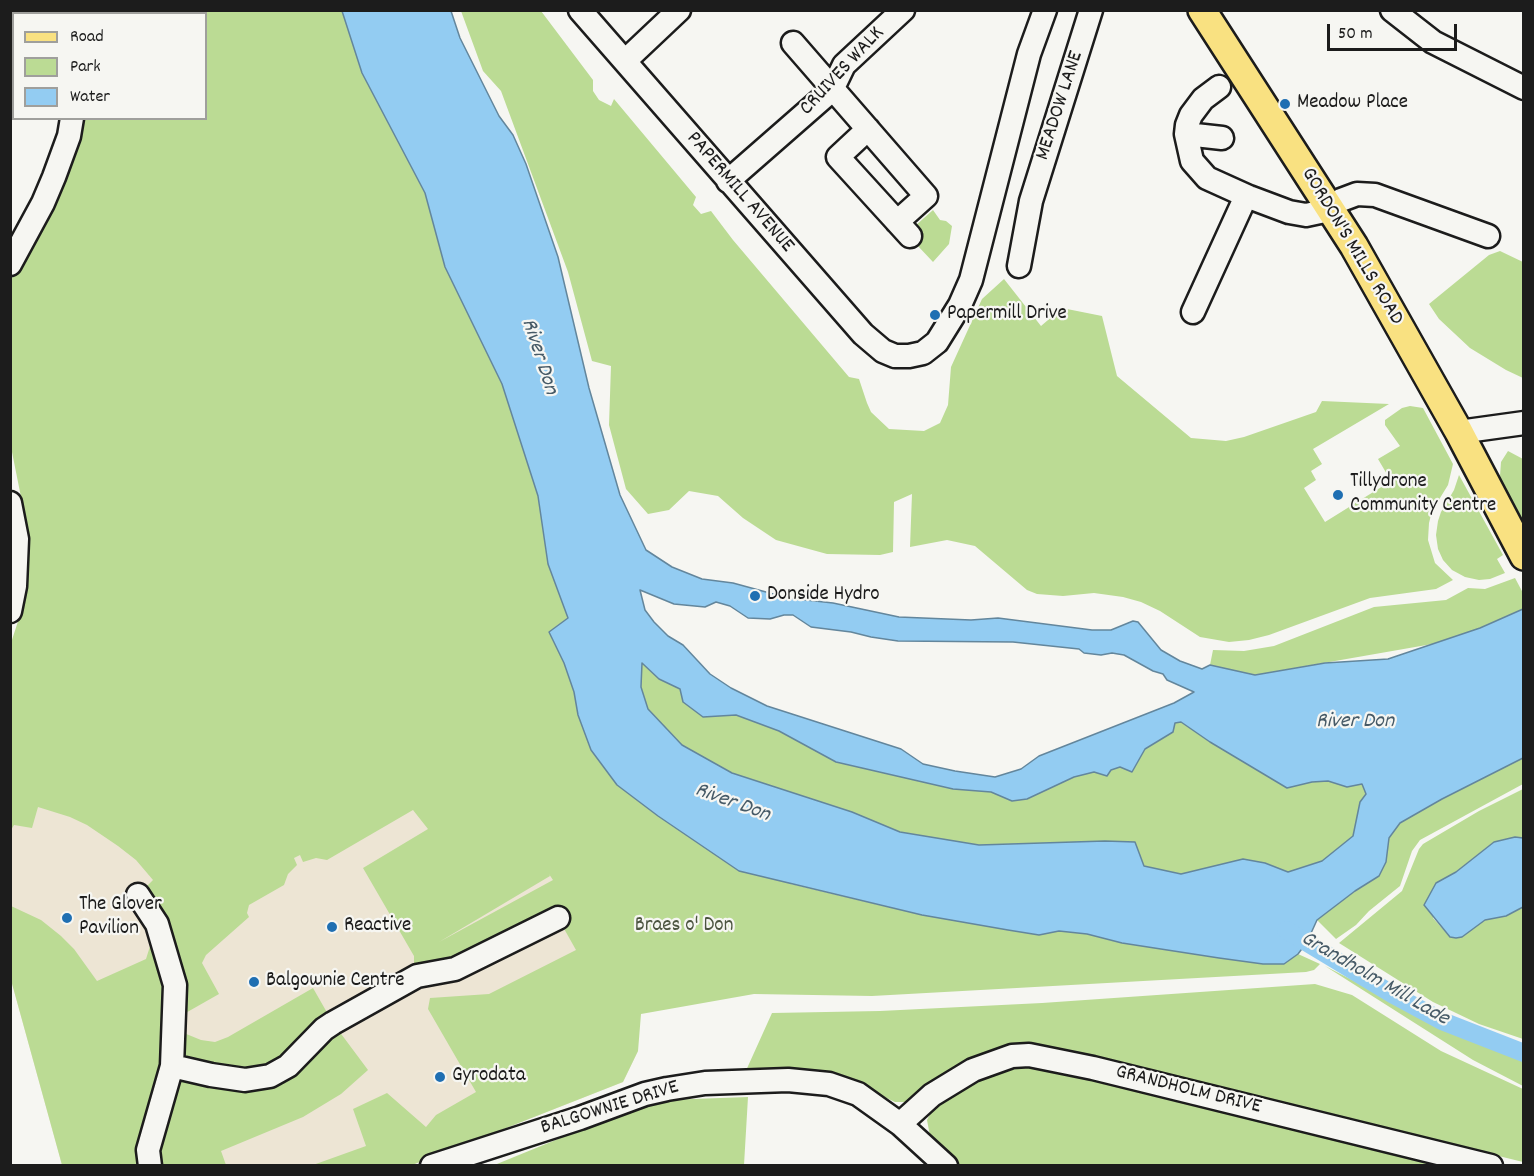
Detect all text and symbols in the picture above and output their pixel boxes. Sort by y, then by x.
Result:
legend [12,12,207,120]
scale bar [1330,12,1460,50]
street label: CRUIVES WALK [795,22,891,122]
text: 50 m [1338,22,1373,47]
text: Road [70,25,104,50]
street label: MEADOW LANE [1032,48,1090,164]
text: Park [70,55,101,80]
text: Water [70,85,110,110]
place label: Meadow Place [1297,91,1408,117]
marker: Meadow Place [1278,97,1292,111]
street label: PAPERMILL AVENUE [680,127,798,259]
street label: GORDON'S MILLS ROAD [1294,164,1408,330]
place label: Papermill Drive [947,302,1067,328]
marker: Papermill Drive [928,308,942,322]
water label: River Don [513,316,563,398]
place label: Tillydrone Community Centre [1350,470,1496,520]
marker: Tillydrone Community Centre [1331,488,1345,502]
place label: Donside Hydro [767,583,880,609]
marker: Donside Hydro [748,589,762,603]
water label: River Don [1316,710,1394,736]
water label: River Don [691,778,773,830]
place label: The Glover Pavilion [79,893,162,943]
marker: The Glover Pavilion [60,911,74,925]
place label: Reactive [344,914,411,940]
park label: Braes o' Don [635,914,733,940]
marker: Reactive [325,920,339,934]
water label: Grandholm Mill Lade [1295,927,1453,1033]
place label: Balgownie Centre [266,969,405,995]
marker: Balgownie Centre [247,975,261,989]
street label: GRANDHOLM DRIVE [1113,1061,1263,1121]
place label: Gyrodata [452,1064,526,1090]
marker: Gyrodata [433,1070,447,1084]
street label: BALGOWNIE DRIVE [538,1076,682,1142]

